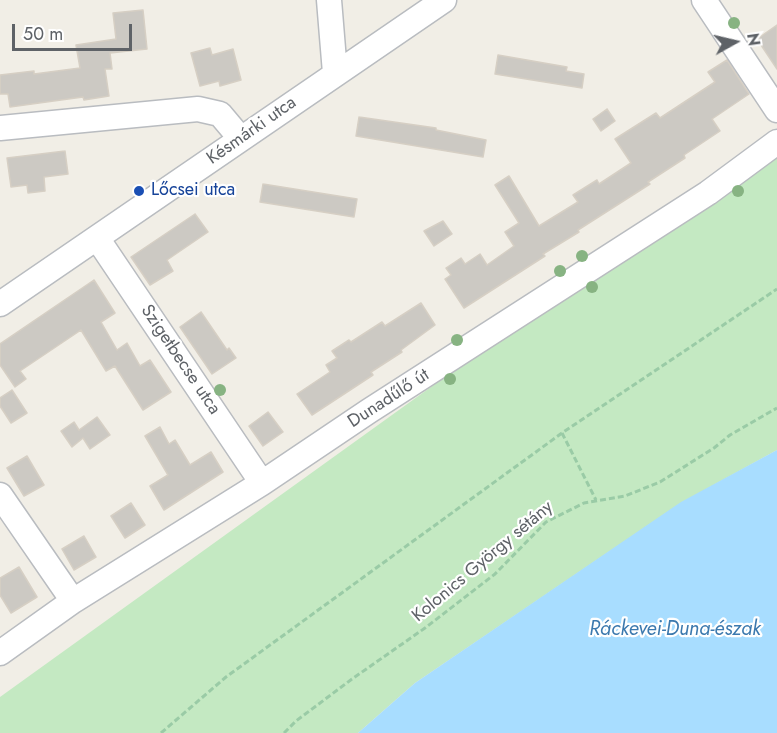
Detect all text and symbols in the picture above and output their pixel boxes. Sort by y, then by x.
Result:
scale bar [15,12,135,50]
north arrow [705,12,765,72]
text: 50 m [23,21,63,47]
text: N [741,32,766,47]
street label: Késmárki utca [203,92,301,170]
place label: Lőcsei utca [151,180,235,202]
marker: Lőcsei utca [132,184,146,198]
street label: Szigetbecse utca [135,301,225,419]
street label: Dunadűlő út [344,365,434,433]
street label: Kolonics György sétány [408,497,558,627]
water label: Ráckevei-Duna-észak [589,618,761,642]

